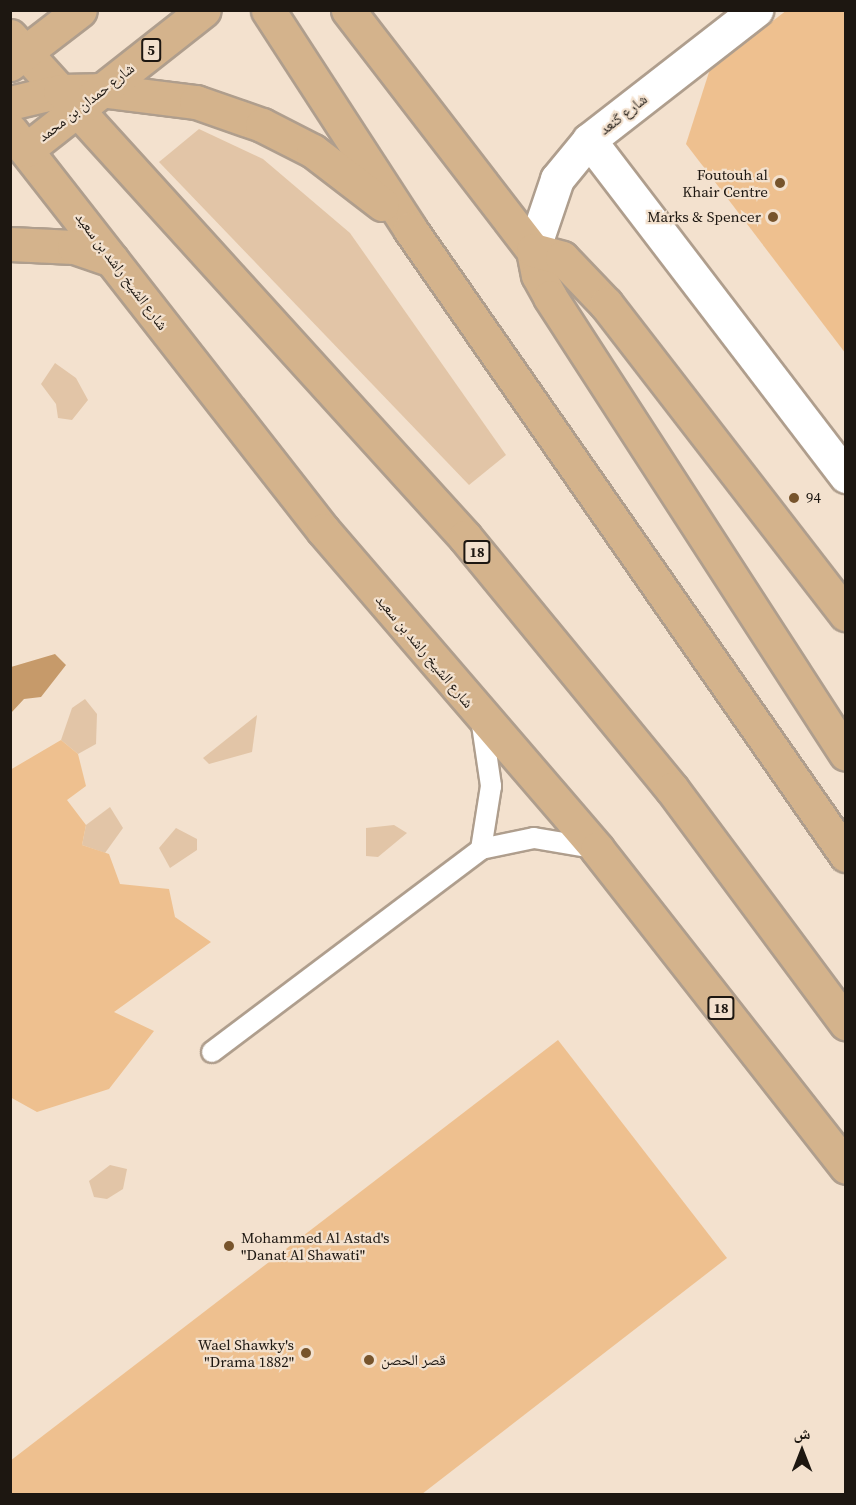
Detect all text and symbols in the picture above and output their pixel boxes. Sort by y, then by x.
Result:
road number: 5 [140,39,162,61]
street label: شارع حمدان بن محمد [34,59,138,145]
street label: شارع كَنعد [595,90,651,138]
place label: Foutouh al Khair Centre [682,165,768,200]
marker: Foutouh al Khair Centre [773,176,787,190]
place label: Marks & Spencer [647,208,761,226]
street label: شارع الشيخ راشد بن سعيد [72,209,172,333]
marker: Marks & Spencer [766,210,780,224]
place label: 94 [806,489,821,507]
marker: 94 [787,491,801,505]
road number: 18 [462,541,492,563]
street label: شارع الشيخ راشد بن سعيد [372,591,478,711]
road number: 18 [706,997,736,1019]
place label: Mohammed Al Astad's "Danat Al Shawati" [241,1228,389,1263]
marker: Mohammed Al Astad's "Danat Al Shawati" [222,1239,236,1253]
place label: Wael Shawky's "Drama 1882" [198,1335,294,1370]
marker: Wael Shawky's "Drama 1882" [299,1346,313,1360]
place label: قصر الحصن [381,1351,446,1369]
marker: قصر الحصن [362,1353,376,1367]
north arrow [772,1421,832,1481]
text: ش [794,1422,810,1444]

